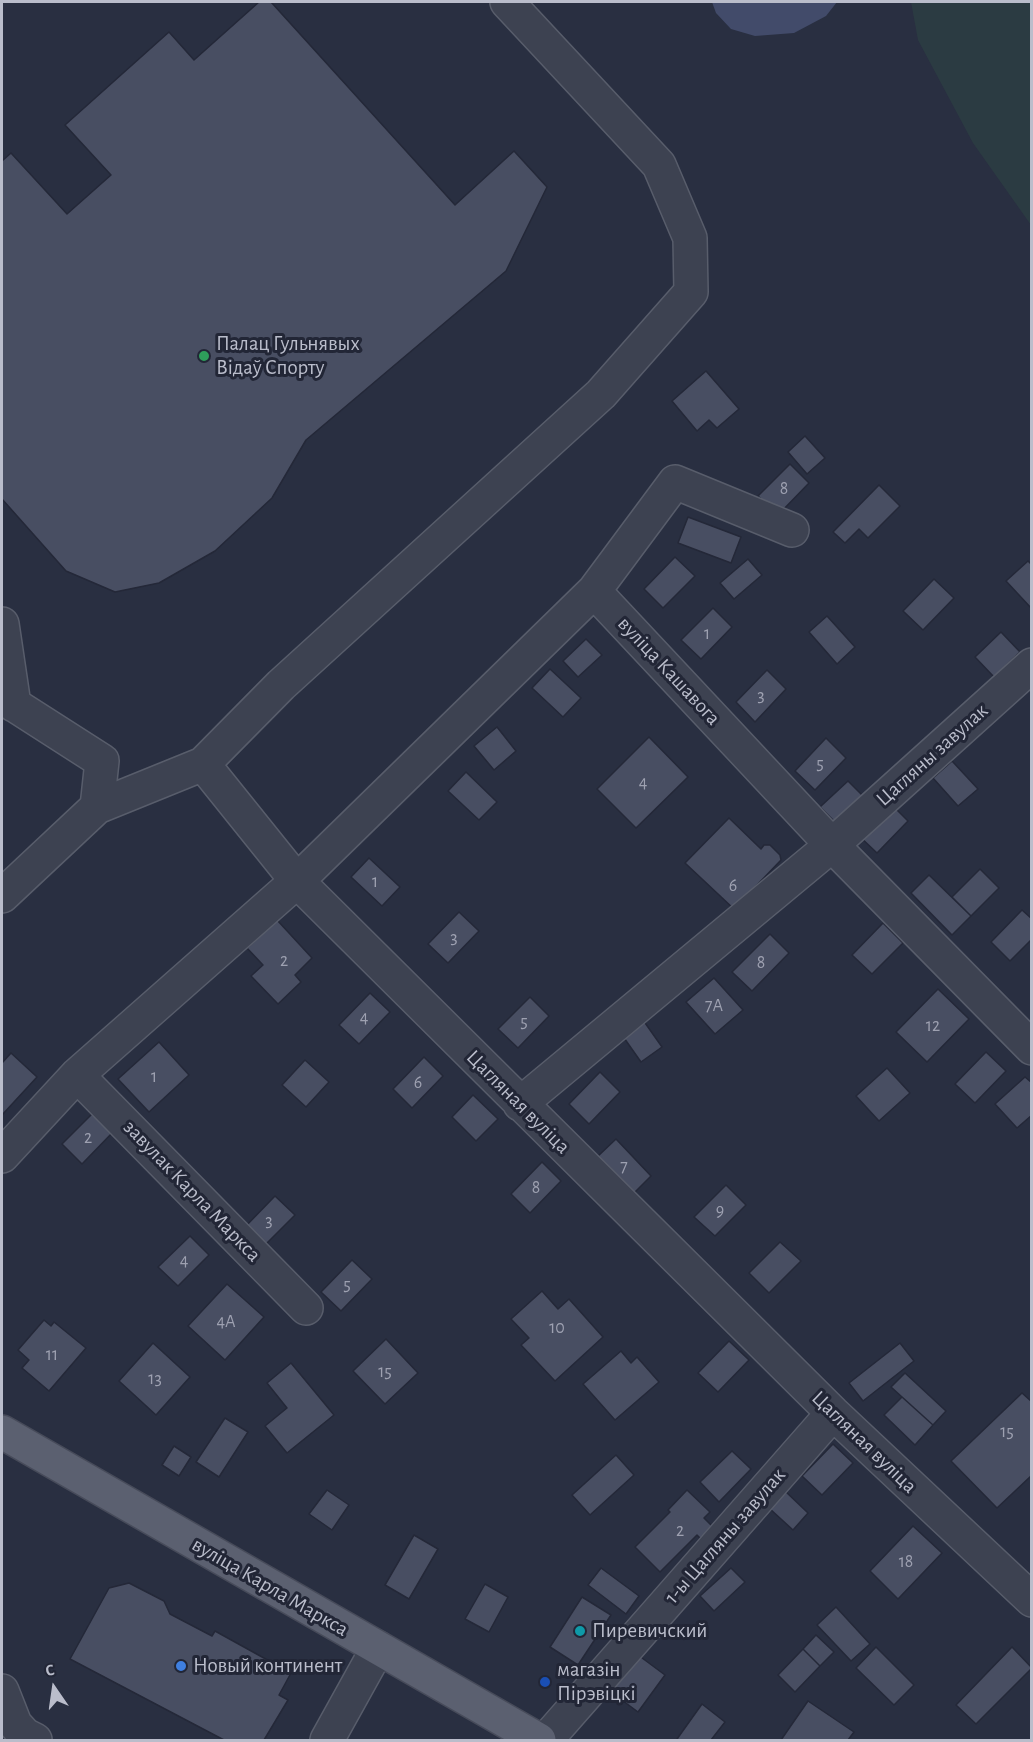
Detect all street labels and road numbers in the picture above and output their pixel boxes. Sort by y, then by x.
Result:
street label: вуліца Кашавога [612,611,726,731]
street label: Цагляны завулак [871,698,993,812]
street label: Цагляная вуліца [461,1045,575,1159]
street label: завулак Карла Маркса [118,1115,266,1267]
street label: Цагляная вуліца [806,1385,922,1499]
street label: 1-ы Цагляны завулак [659,1463,791,1609]
street label: вуліца Карла Маркса [187,1532,353,1642]

